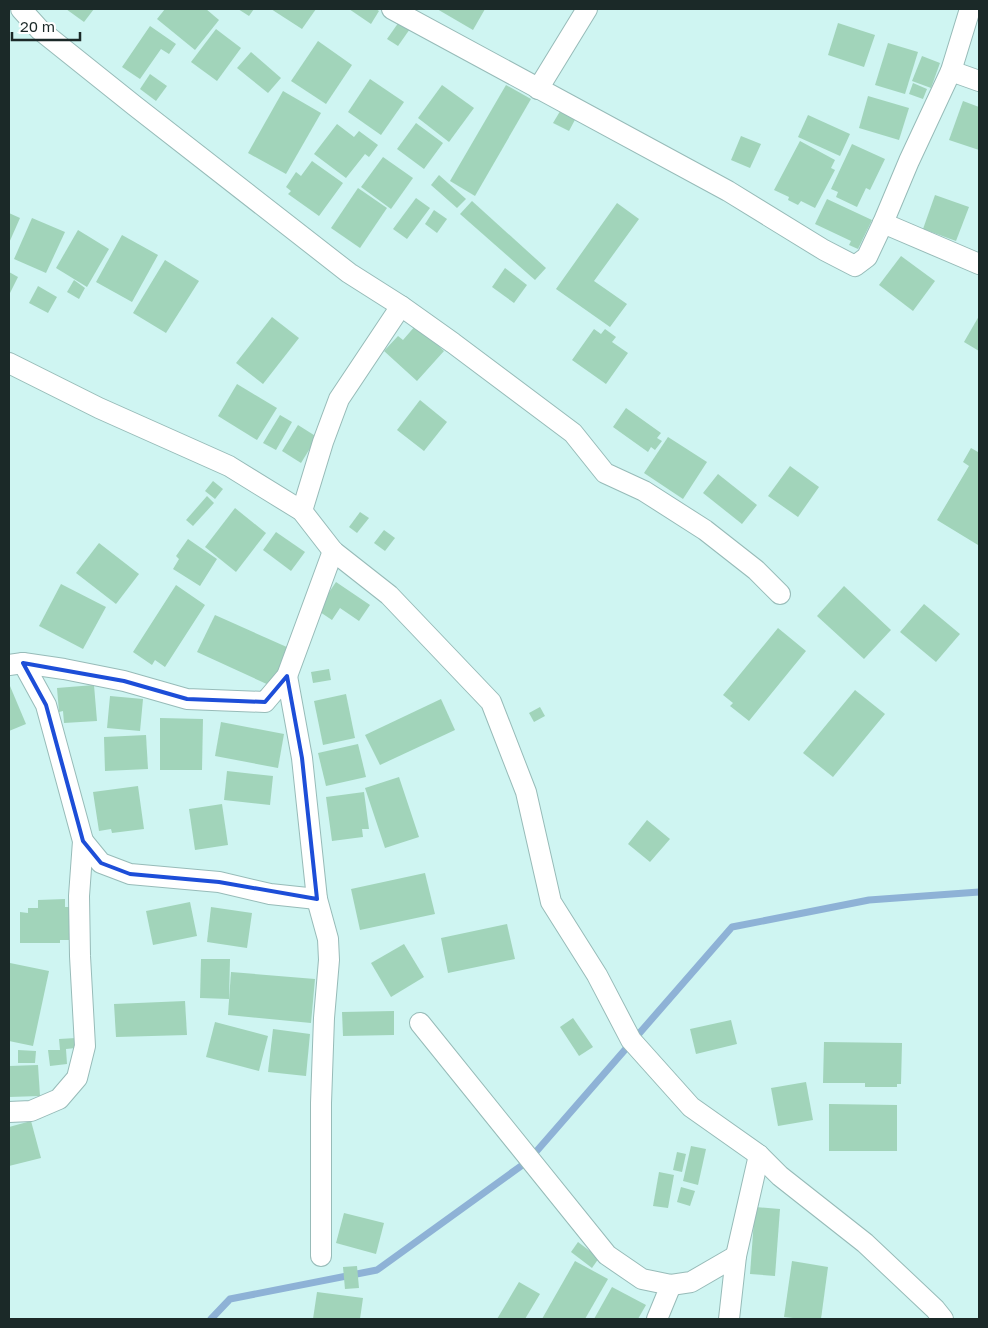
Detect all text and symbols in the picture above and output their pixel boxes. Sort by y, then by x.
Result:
scale bar [12,10,80,42]
text: 20 m [20,17,55,35]

